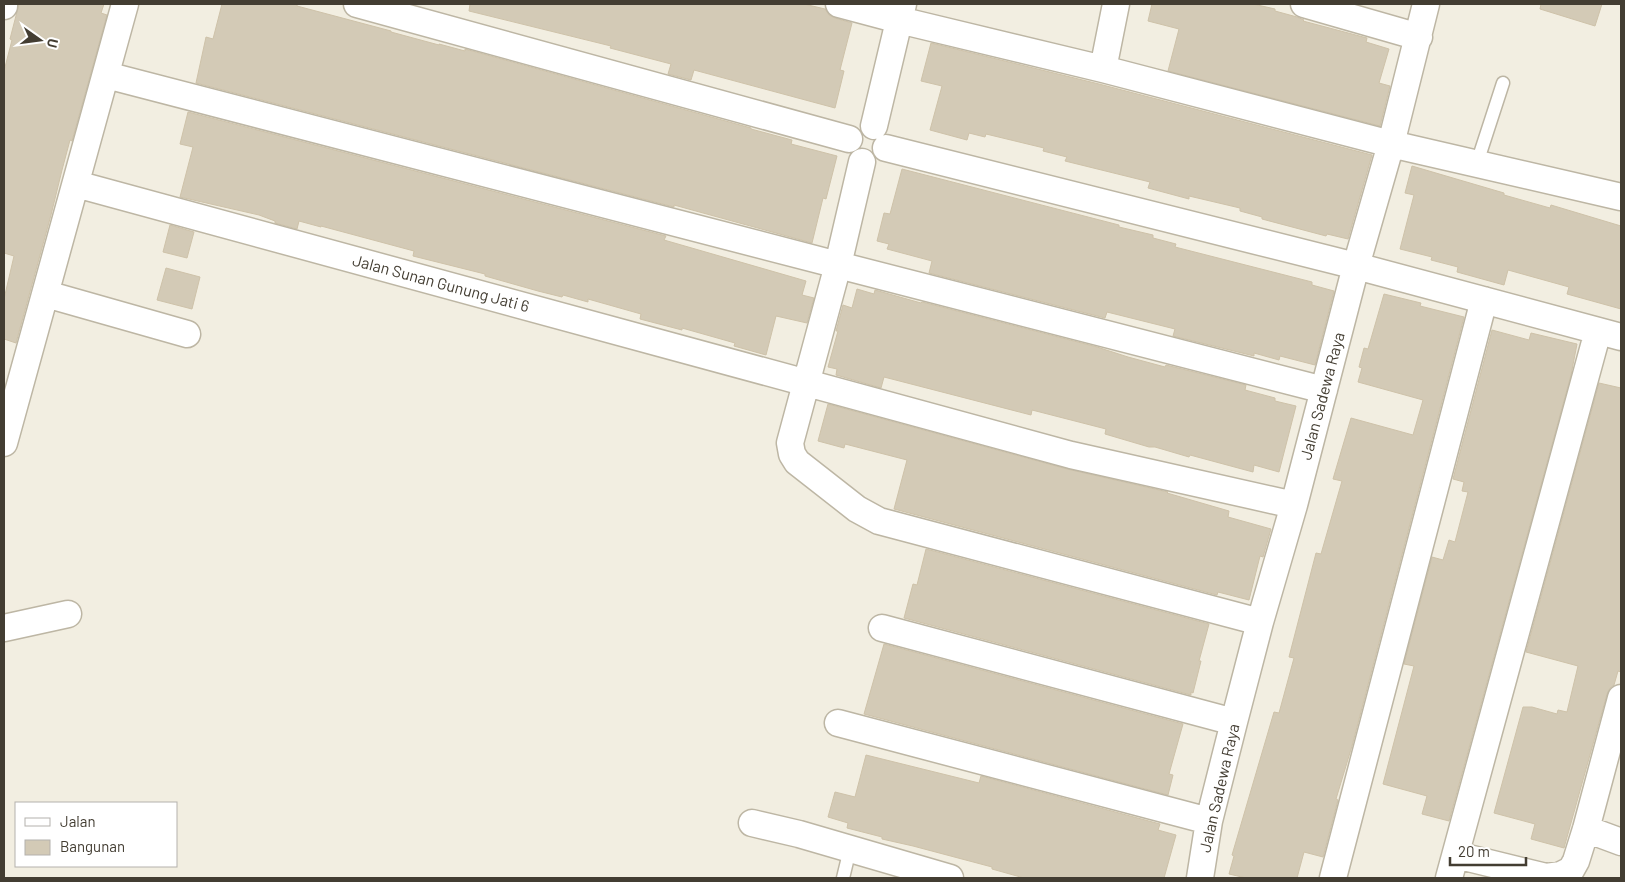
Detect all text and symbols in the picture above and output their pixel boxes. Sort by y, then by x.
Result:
north arrow [15,15,65,65]
text: U [44,37,62,50]
street label: Jalan Sunan Gunung Jati 6 [351,250,532,315]
street label: Jalan Sadewa Raya [1295,330,1348,462]
street label: Jalan Sadewa Raya [1194,722,1243,854]
legend [15,802,178,867]
text: Jalan [60,812,96,830]
scale bar [1450,834,1526,866]
text: Bangunan [60,837,125,855]
text: 20 m [1458,842,1490,860]

